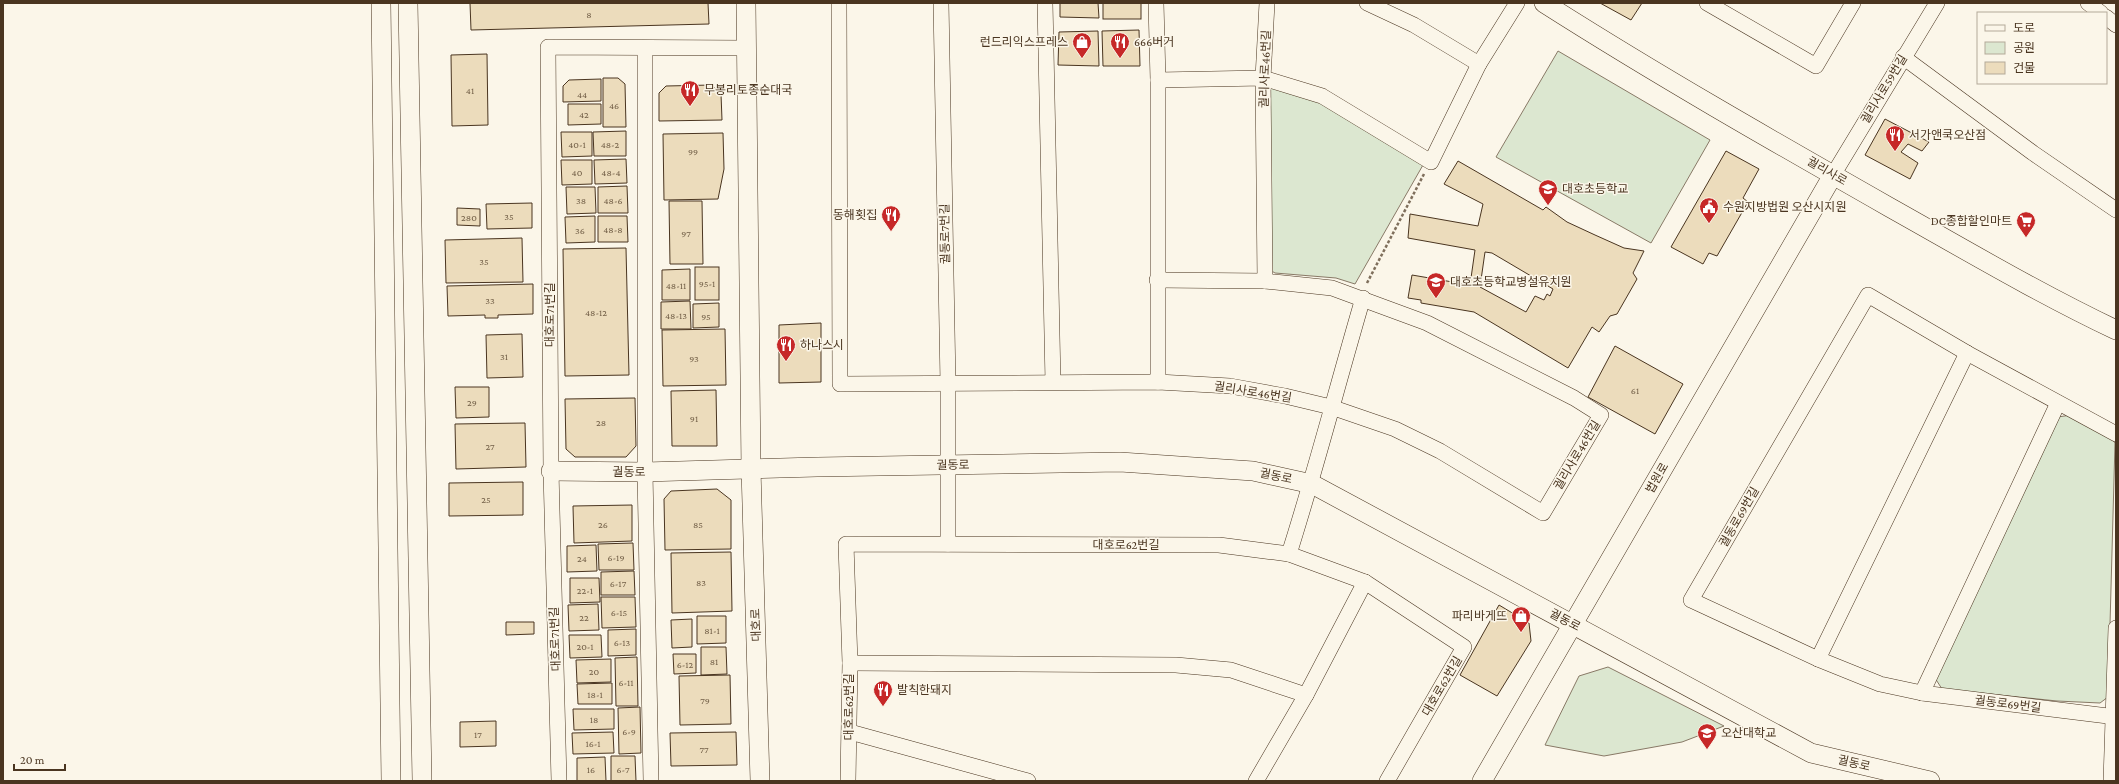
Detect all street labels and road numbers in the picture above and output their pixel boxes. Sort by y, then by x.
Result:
street label: 궐리사로46번길 [1257,30,1273,108]
street label: 궐리사로59번길 [1858,52,1910,126]
street label: 궐리사로 [1804,154,1850,188]
street label: 궐동로7번길 [937,204,953,264]
street label: 대호로71번길 [543,283,557,347]
street label: 궐리사로46번길 [1213,379,1293,405]
street label: 궐리사로46번길 [1551,418,1603,492]
street label: 궐동로 [936,458,970,472]
street label: 법원로 [1643,460,1671,496]
street label: 궐동로 [612,465,646,479]
street label: 궐동로 [1258,466,1294,486]
street label: 궐동로69번길 [1716,484,1762,550]
street label: 대호로62번길 [1093,538,1159,552]
street label: 대호로71번길 [547,606,563,672]
street label: 궐동로 [1547,606,1583,634]
street label: 대호로 [748,608,764,642]
street label: 대호로62번길 [1419,654,1465,718]
street label: 대호로62번길 [842,674,856,740]
street label: 궐동로69번길 [1974,693,2042,715]
street label: 궐동로 [1836,752,1872,774]

